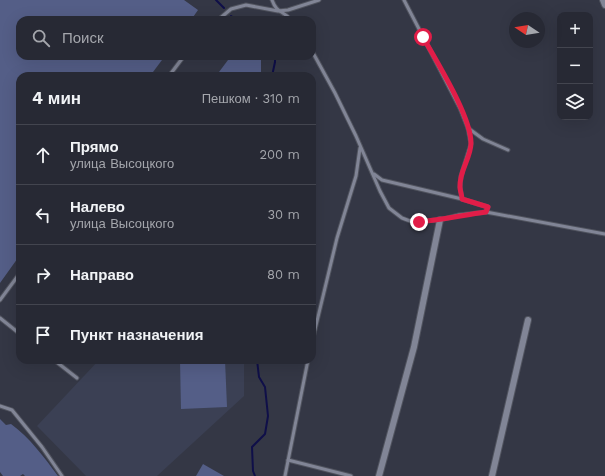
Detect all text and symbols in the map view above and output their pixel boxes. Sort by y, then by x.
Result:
north arrow [509,12,545,48]
map controls [557,12,593,120]
button: + [557,12,593,48]
search box [16,16,316,60]
icon: search [30,27,52,49]
route start [414,28,432,46]
text: Поиск [62,29,104,47]
button: − [557,48,593,84]
button: layers [557,84,593,120]
text: 4 мин [32,88,81,108]
text: Пешком · 310 m [202,91,300,106]
text: Прямо [70,138,119,156]
icon: ahead [32,144,54,166]
text: 200 m [259,147,300,162]
text: улица Высоцкого [70,156,174,171]
text: Налево [70,198,125,216]
icon: left [32,204,54,226]
text: 30 m [268,207,300,222]
route end [410,213,428,231]
text: улица Высоцкого [70,216,174,231]
icon: right [32,264,54,286]
text: Направо [70,266,134,284]
text: 80 m [267,267,300,282]
icon: arrive [32,324,54,346]
text: Пункт назначения [70,326,203,344]

